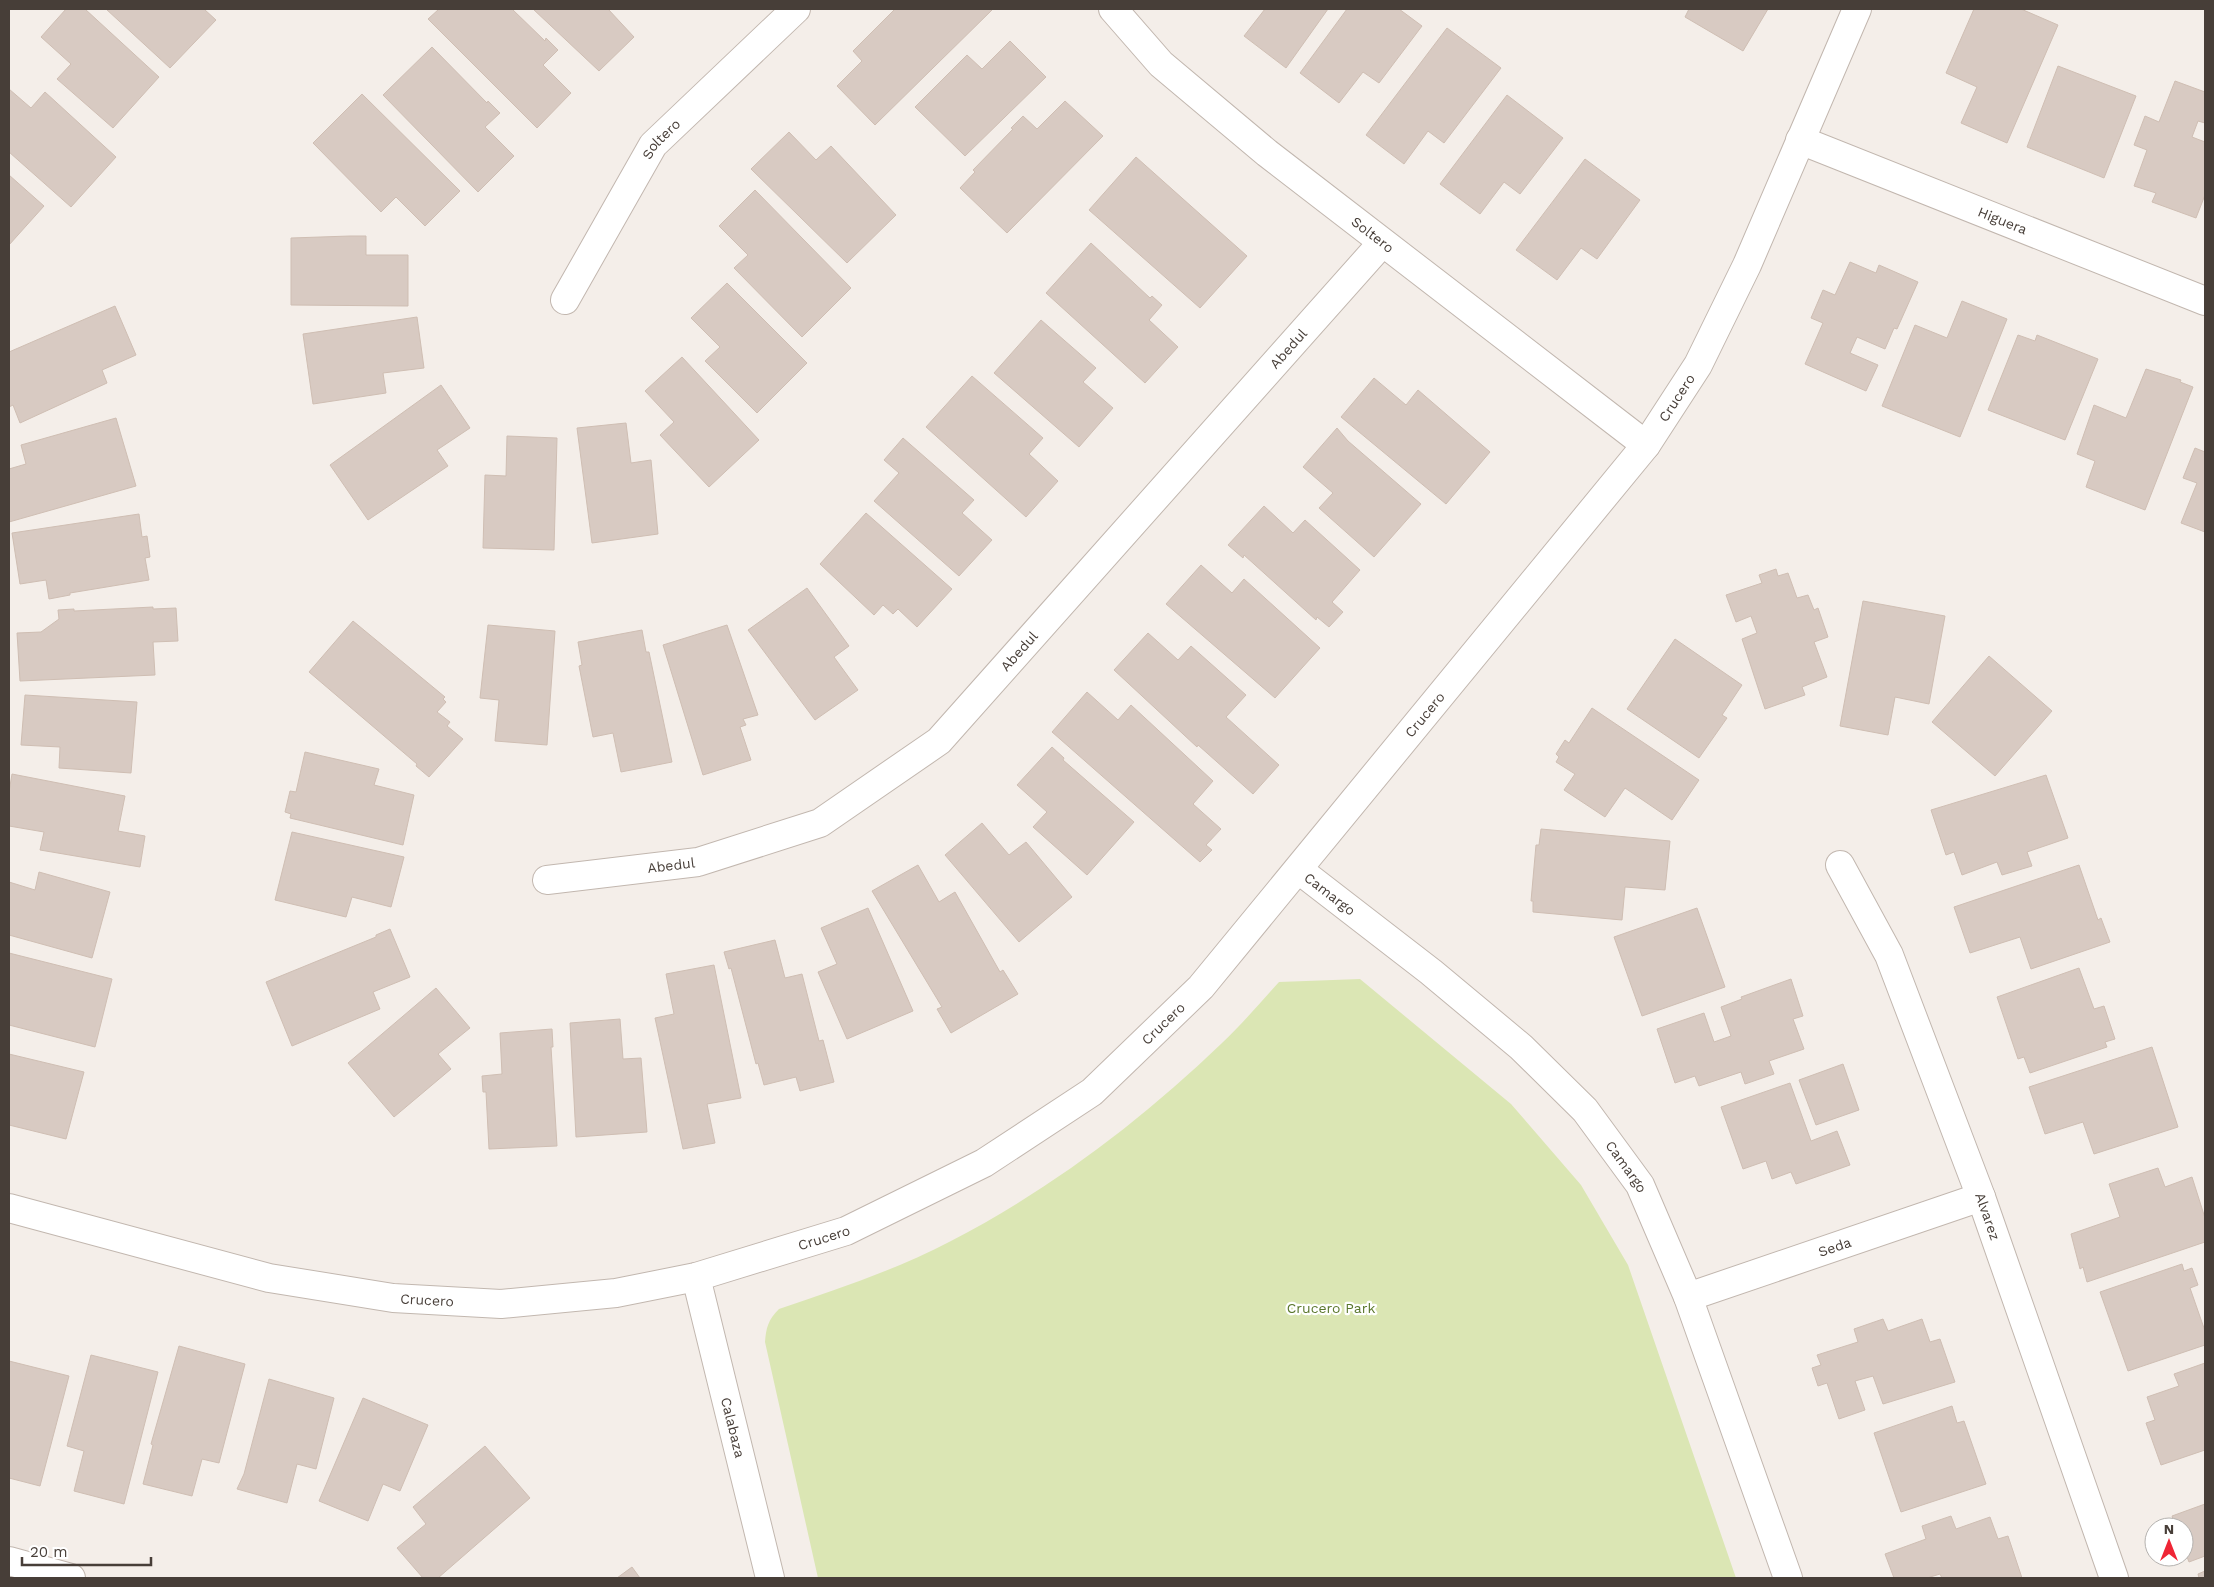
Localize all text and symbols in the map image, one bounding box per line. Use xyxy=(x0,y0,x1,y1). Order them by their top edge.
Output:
street label: Soltero xyxy=(639,116,683,162)
street label: Higuera xyxy=(1976,204,2030,238)
street label: Soltero xyxy=(1348,213,1397,256)
street label: Abedul xyxy=(1266,325,1310,372)
street label: Crucero xyxy=(1655,371,1698,425)
street label: Abedul xyxy=(997,627,1041,674)
street label: Crucero xyxy=(1401,689,1448,740)
street label: Abedul xyxy=(646,854,697,876)
street label: Camargo xyxy=(1301,869,1359,919)
street label: Crucero xyxy=(1138,999,1188,1048)
street label: Camargo xyxy=(1602,1138,1650,1195)
street label: Alvarez xyxy=(1972,1191,2003,1242)
street label: Crucero xyxy=(796,1222,852,1253)
street label: Seda xyxy=(1816,1234,1853,1260)
street label: Crucero xyxy=(400,1290,454,1309)
park label: Crucero Park xyxy=(1287,1300,1375,1316)
street label: Calabaza xyxy=(718,1396,748,1460)
north arrow xyxy=(2144,1517,2194,1567)
text: N xyxy=(2164,1521,2174,1537)
scale bar xyxy=(22,1534,151,1566)
text: 20 m xyxy=(30,1543,68,1561)

